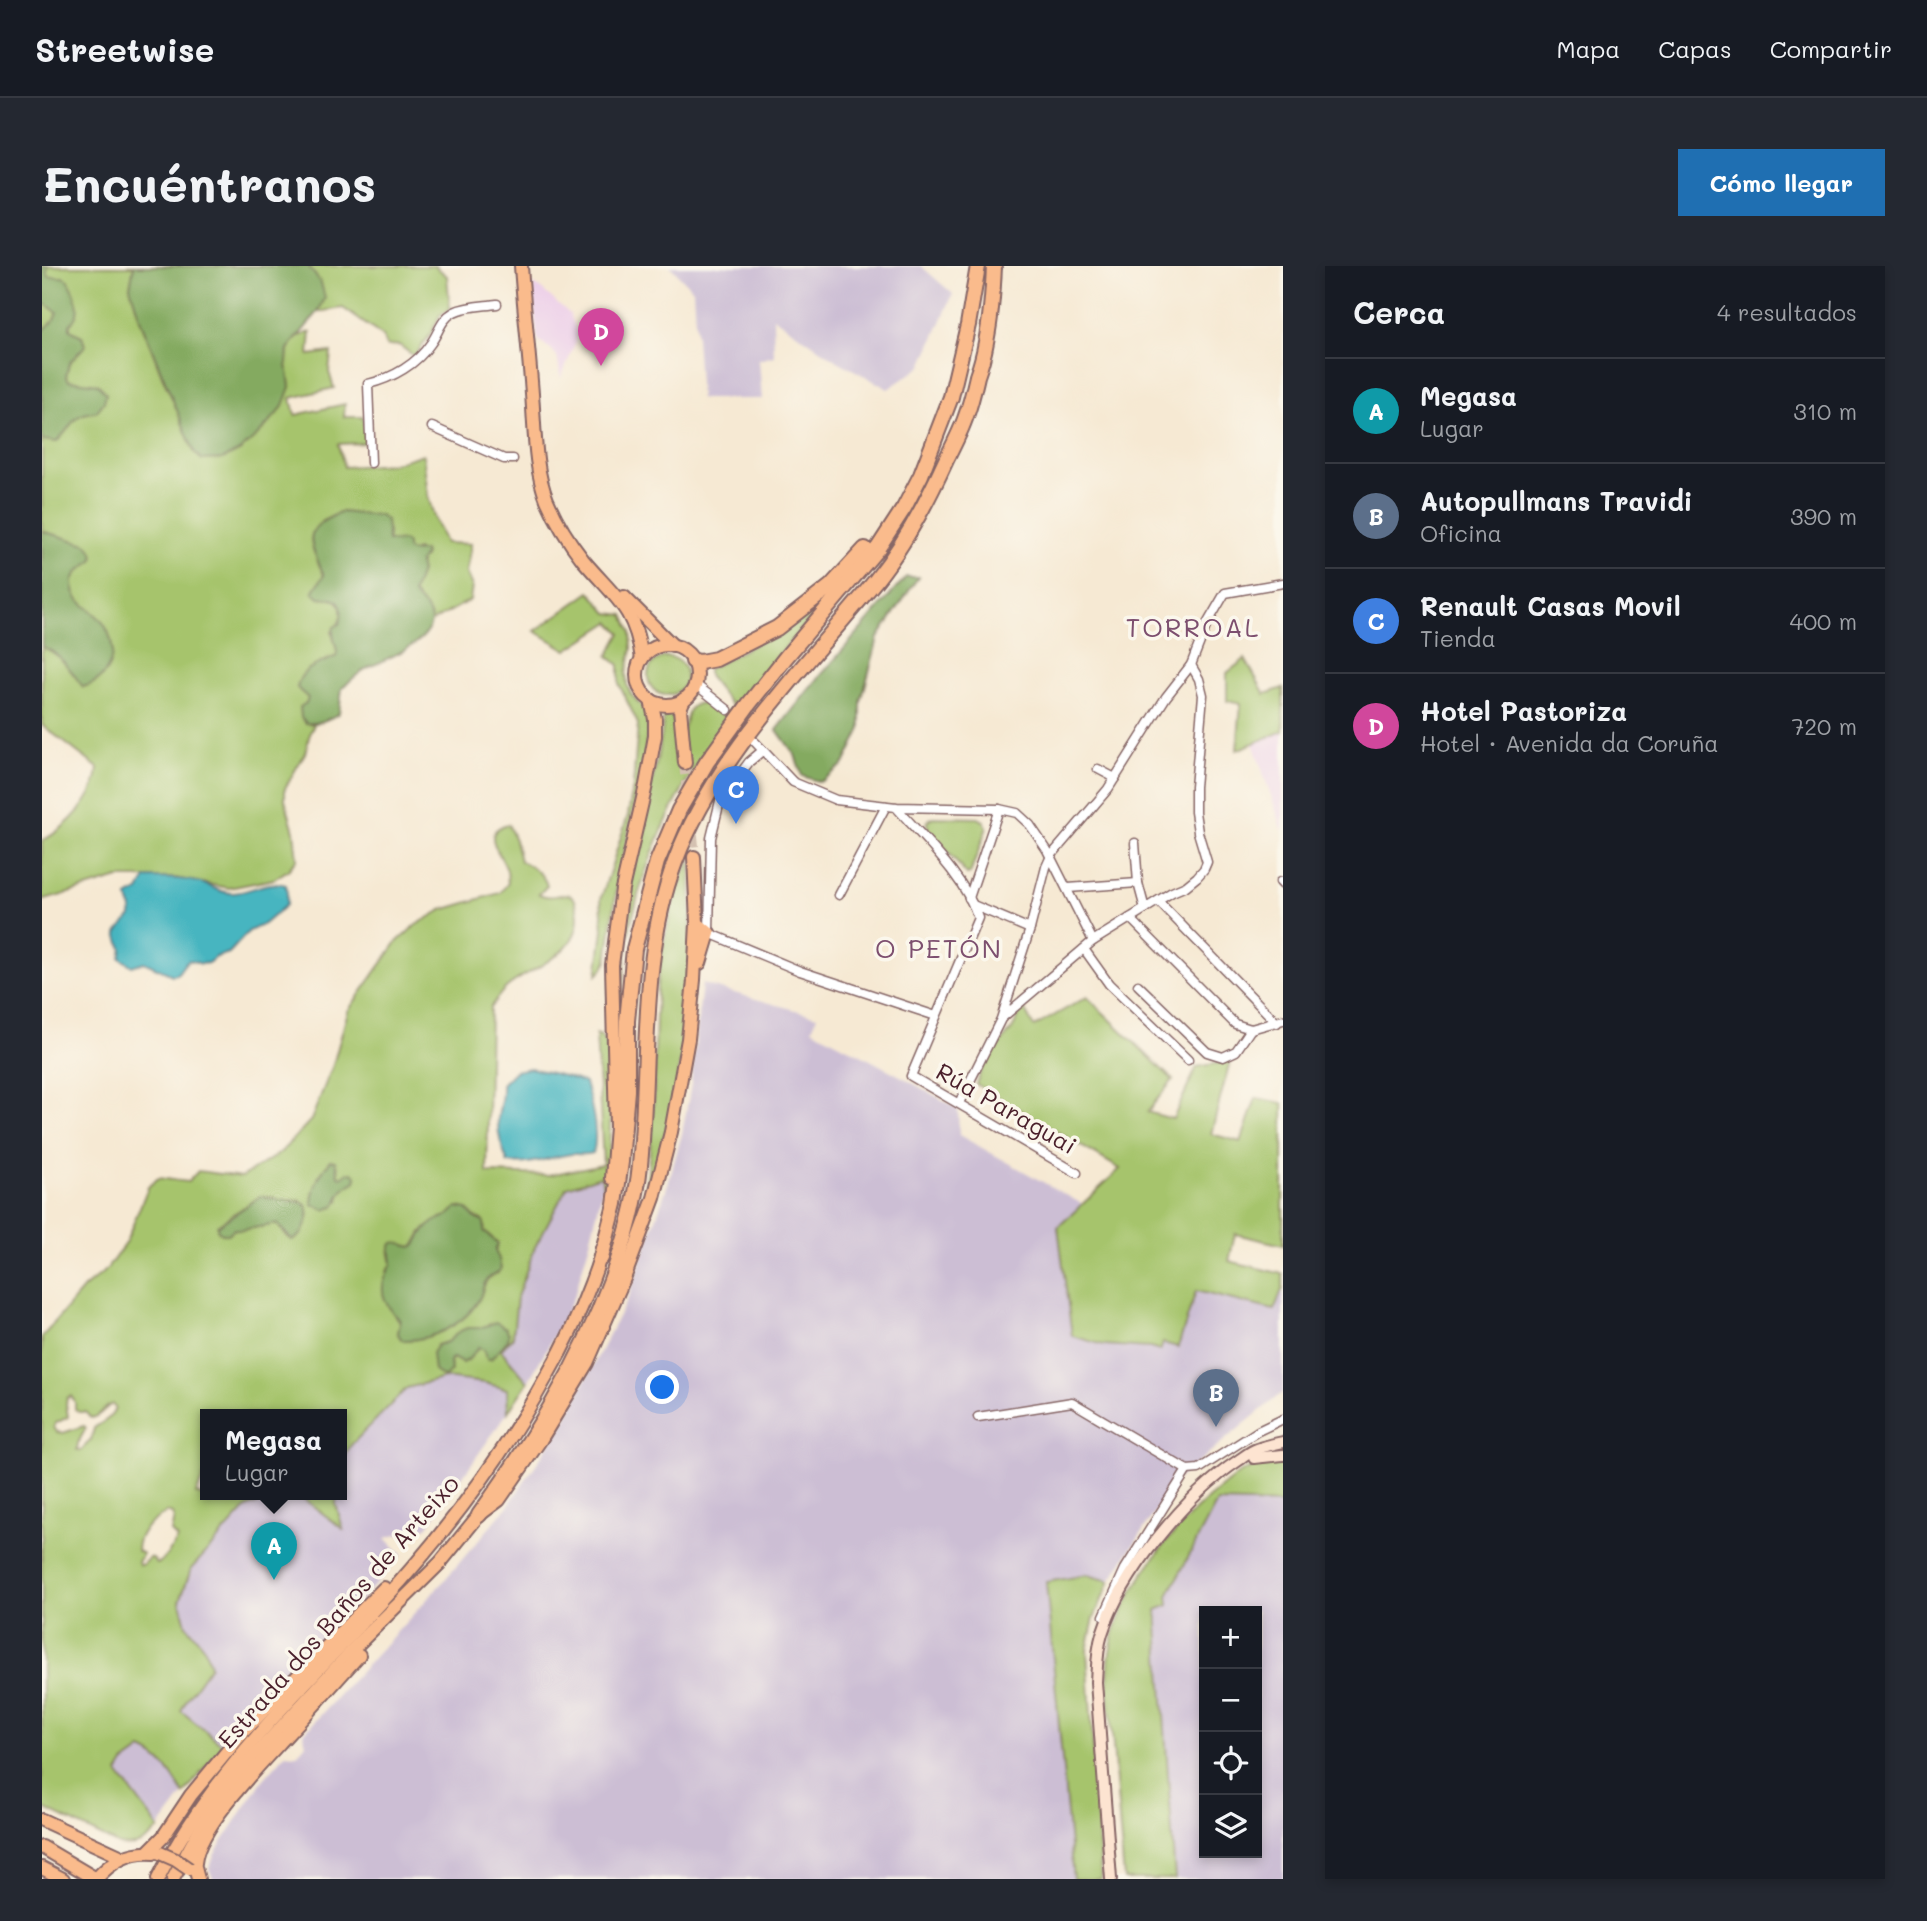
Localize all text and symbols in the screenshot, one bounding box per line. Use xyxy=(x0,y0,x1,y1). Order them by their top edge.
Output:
text: Streetwise xyxy=(35,27,214,70)
text: Mapa xyxy=(1556,33,1620,64)
text: Capas xyxy=(1658,33,1732,64)
text: Compartir xyxy=(1770,33,1892,64)
button: Cómo llegar xyxy=(1678,149,1885,216)
text: Encuéntranos xyxy=(42,151,376,214)
text: Cerca xyxy=(1353,292,1445,332)
text: 4 resultados xyxy=(1717,297,1857,327)
pin: D xyxy=(578,308,624,366)
text: Megasa xyxy=(1420,379,1517,413)
text: A xyxy=(1368,396,1384,426)
text: 310 m xyxy=(1793,396,1857,426)
text: Lugar xyxy=(1420,413,1484,443)
text: Autopullmans Travidi xyxy=(1420,484,1693,518)
text: B xyxy=(1368,501,1384,531)
text: 390 m xyxy=(1790,501,1857,531)
text: Oficina xyxy=(1420,518,1502,548)
text: Renault Casas Movil xyxy=(1420,589,1681,623)
text: C xyxy=(1367,606,1385,636)
text: 400 m xyxy=(1789,606,1857,636)
district label: TORROAL xyxy=(1126,610,1260,644)
text: Tienda xyxy=(1420,623,1496,653)
text: Hotel Pastoriza xyxy=(1420,694,1627,728)
text: D xyxy=(1368,711,1384,741)
text: 720 m xyxy=(1792,711,1857,741)
text: Hotel · Avenida da Coruña xyxy=(1420,728,1719,758)
pin: C xyxy=(713,766,759,824)
district label: O PETÓN xyxy=(875,931,1003,965)
street label: Rúa Paraguai xyxy=(931,1055,1083,1160)
pin: B xyxy=(1193,1369,1239,1427)
your location xyxy=(645,1370,679,1404)
popup xyxy=(200,1409,347,1500)
text: Megasa xyxy=(225,1423,322,1457)
text: Lugar xyxy=(225,1457,289,1487)
street label: Estrada dos Baños de Arteixo xyxy=(213,1470,465,1754)
pin: A xyxy=(251,1522,297,1580)
map controls xyxy=(1199,1606,1262,1858)
button: + xyxy=(1199,1606,1262,1669)
button: − xyxy=(1199,1669,1262,1732)
button: locate xyxy=(1199,1732,1262,1795)
button: layers xyxy=(1199,1795,1262,1858)

